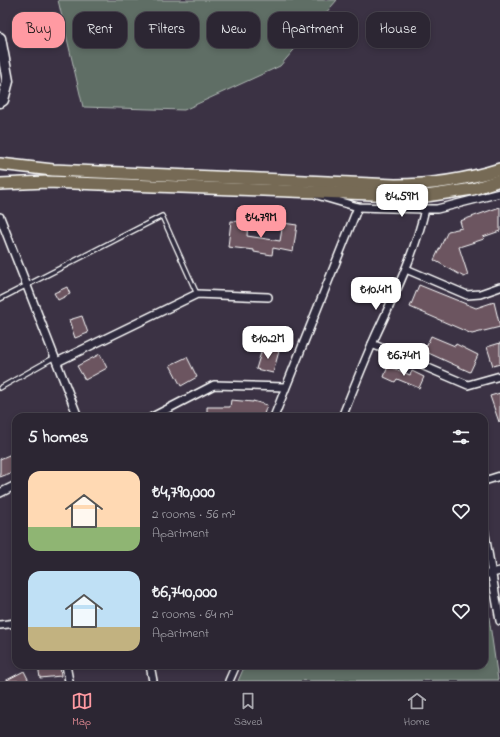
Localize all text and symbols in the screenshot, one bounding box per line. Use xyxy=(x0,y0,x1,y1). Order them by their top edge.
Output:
chip: Buy xyxy=(12,12,65,48)
chip: Rent xyxy=(73,12,127,48)
chip: Filters xyxy=(135,12,199,48)
chip: New xyxy=(207,12,260,48)
chip: Apartment xyxy=(268,12,358,48)
chip: House xyxy=(366,12,430,48)
pin: ₺4.59M xyxy=(369,184,435,218)
text: ₺4.59M xyxy=(385,187,419,206)
pin: ₺4.79M xyxy=(228,205,294,239)
text: ₺4.79M xyxy=(245,208,277,227)
pin: ₺10.4M xyxy=(343,277,409,311)
text: ₺10.4M xyxy=(360,280,392,299)
pin: ₺10.2M xyxy=(235,326,301,360)
text: ₺10.2M xyxy=(251,329,285,348)
pin: ₺6.74M xyxy=(371,343,437,377)
text: ₺6.74M xyxy=(387,346,421,365)
text: 5 homes xyxy=(28,425,88,450)
icon: filters xyxy=(450,426,472,448)
text: ₺4,790,000 xyxy=(152,480,215,505)
icon: home xyxy=(60,487,108,535)
icon: heart xyxy=(450,500,472,522)
text: 2 rooms · 56 m² xyxy=(152,505,236,524)
text: Apartment xyxy=(152,524,209,543)
text: ₺6,740,000 xyxy=(152,580,217,605)
icon: home xyxy=(60,587,108,635)
icon: heart xyxy=(450,600,472,622)
text: 2 rooms · 64 m² xyxy=(152,605,234,624)
text: Apartment xyxy=(152,624,209,643)
tab: Map xyxy=(71,690,93,730)
tab: Saved xyxy=(234,690,263,730)
tab: Home xyxy=(404,690,429,730)

